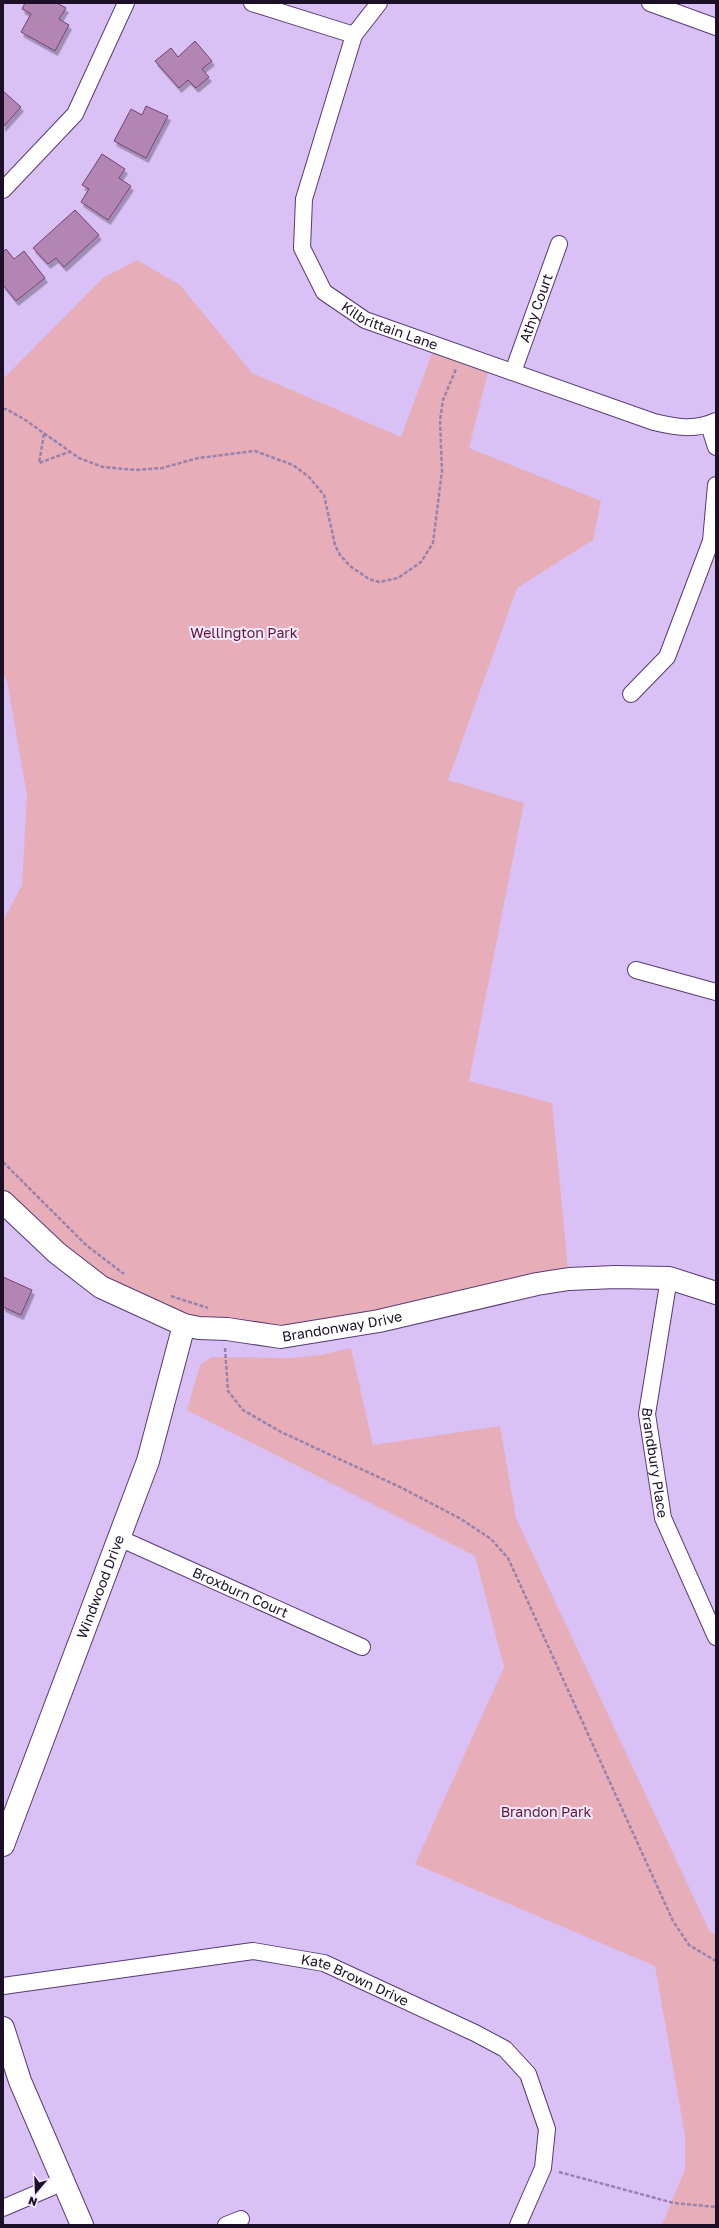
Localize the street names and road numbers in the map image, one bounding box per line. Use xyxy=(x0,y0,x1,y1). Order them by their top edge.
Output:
street label: Athy Court xyxy=(515,271,556,345)
street label: Kilbrittain Lane xyxy=(338,298,440,353)
street label: Brandonway Drive xyxy=(281,1307,404,1345)
street label: Brandbury Place xyxy=(639,1406,672,1519)
street label: Windwood Drive xyxy=(73,1532,127,1641)
street label: Broxburn Court xyxy=(190,1563,291,1621)
street label: Kate Brown Drive xyxy=(300,1950,412,2009)

